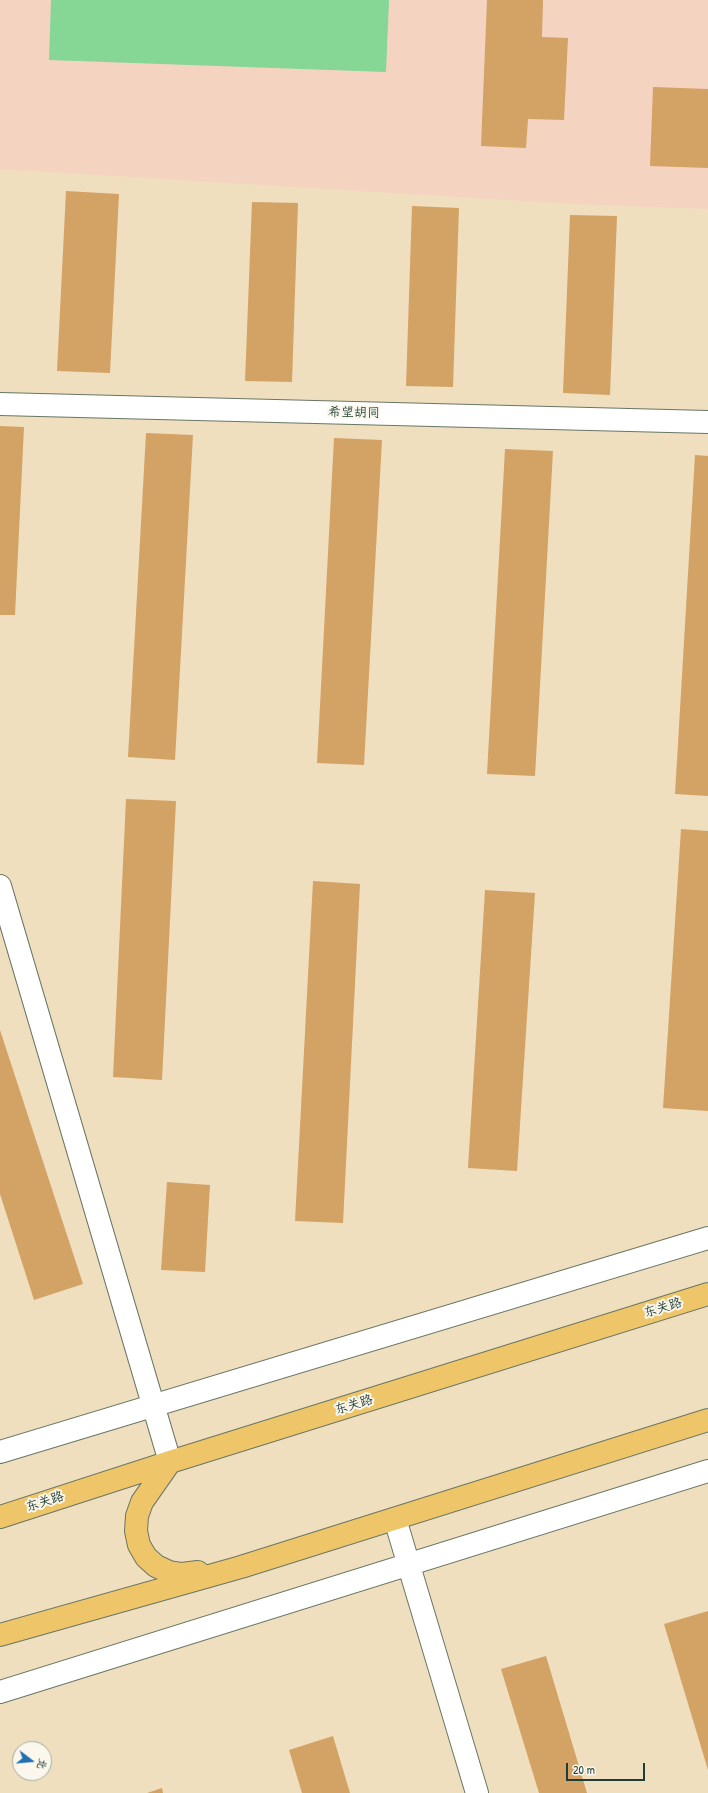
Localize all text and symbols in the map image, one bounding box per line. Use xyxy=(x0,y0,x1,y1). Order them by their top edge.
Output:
street label: 希望胡同 xyxy=(328,405,380,421)
street label: 东关路 xyxy=(642,1295,684,1321)
street label: 东关路 xyxy=(333,1392,375,1418)
street label: 东关路 xyxy=(24,1489,66,1515)
north arrow xyxy=(12,1741,52,1781)
scale bar xyxy=(568,1755,647,1781)
text: 北 xyxy=(34,1757,51,1771)
text: 20 m xyxy=(573,1761,595,1778)

